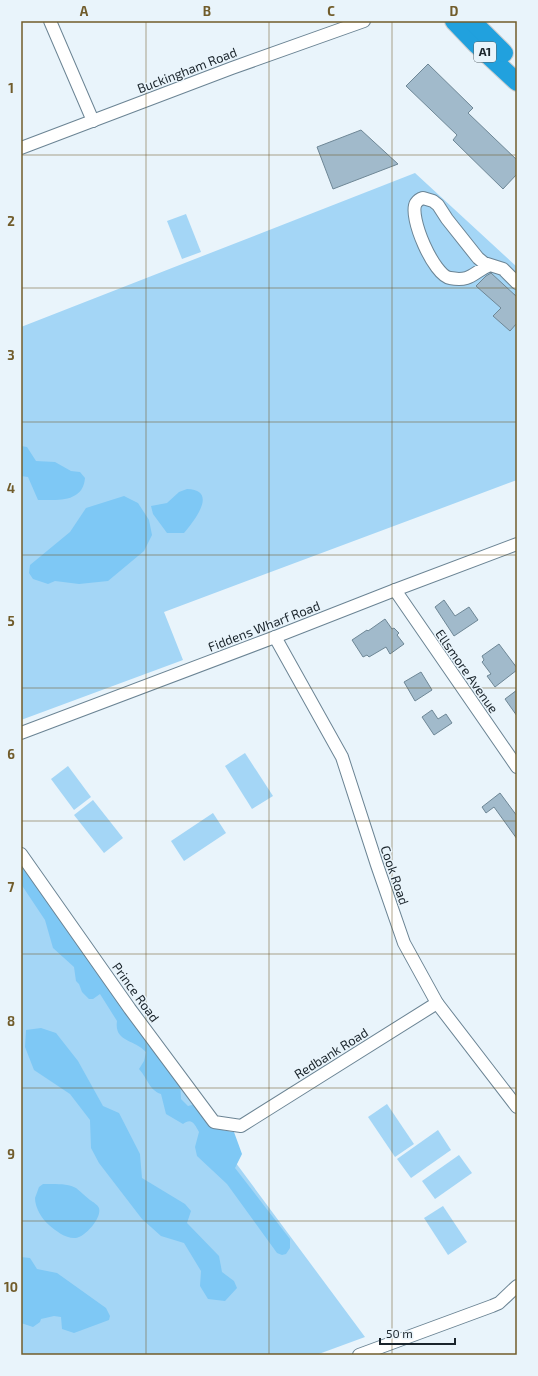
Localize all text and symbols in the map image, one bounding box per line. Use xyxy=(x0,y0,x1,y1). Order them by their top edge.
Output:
text: A xyxy=(80,3,89,19)
text: B xyxy=(203,3,211,19)
text: C xyxy=(327,3,335,19)
text: D xyxy=(450,3,459,19)
road number: A1 xyxy=(474,42,496,62)
street label: Buckingham Road xyxy=(135,44,239,96)
text: 1 xyxy=(8,80,14,96)
text: 2 xyxy=(7,213,15,229)
text: 3 xyxy=(7,347,15,363)
text: 4 xyxy=(7,480,15,496)
street label: Fiddens Wharf Road xyxy=(206,597,322,655)
text: 5 xyxy=(7,613,15,629)
street label: Ellsmore Avenue xyxy=(432,626,502,716)
text: 6 xyxy=(7,746,15,762)
street label: Cook Road xyxy=(377,843,413,907)
text: 7 xyxy=(8,879,15,895)
street label: Prince Road xyxy=(109,959,163,1025)
text: 8 xyxy=(7,1013,15,1029)
street label: Redbank Road xyxy=(291,1024,371,1082)
text: 9 xyxy=(7,1146,15,1162)
text: 10 xyxy=(4,1279,18,1295)
scale bar xyxy=(380,1320,455,1346)
text: 50 m xyxy=(386,1326,413,1340)

